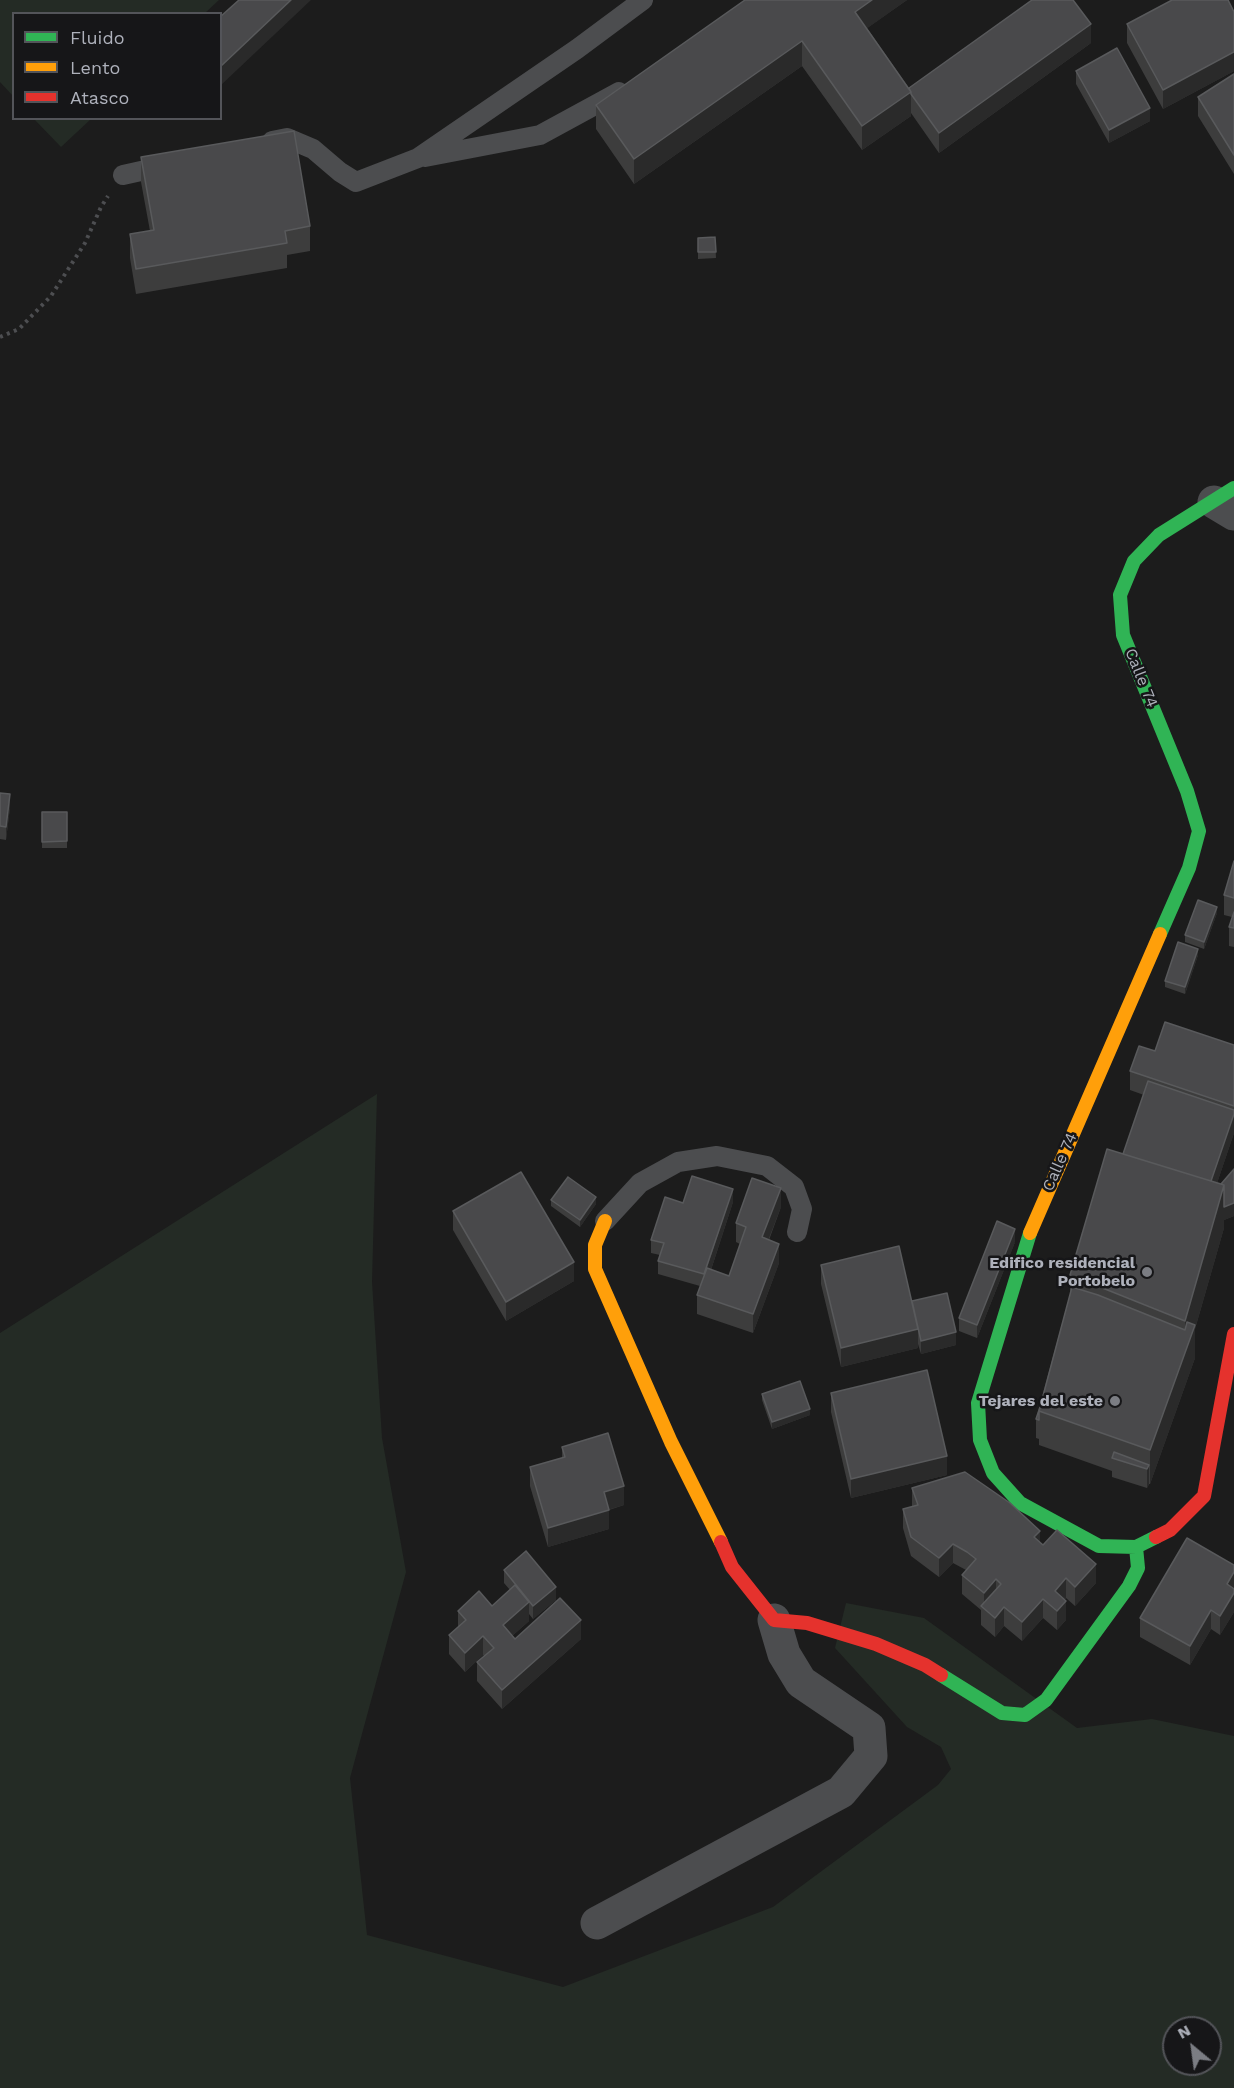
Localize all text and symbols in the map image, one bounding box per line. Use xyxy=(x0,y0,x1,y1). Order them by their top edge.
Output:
legend xyxy=(12,12,222,120)
text: Fluido xyxy=(70,27,124,48)
text: Lento xyxy=(70,57,120,78)
text: Atasco xyxy=(70,87,129,108)
street label: Calle 74 xyxy=(1120,646,1162,710)
street label: Calle 74 xyxy=(1039,1130,1081,1194)
place label: Edifico residencial Portobelo xyxy=(989,1253,1135,1291)
marker: Edifico residencial Portobelo xyxy=(1140,1265,1154,1279)
place label: Tejares del este xyxy=(979,1391,1103,1411)
marker: Tejares del este xyxy=(1108,1394,1122,1408)
north arrow xyxy=(1162,2016,1222,2076)
text: N xyxy=(1174,2020,1194,2043)

